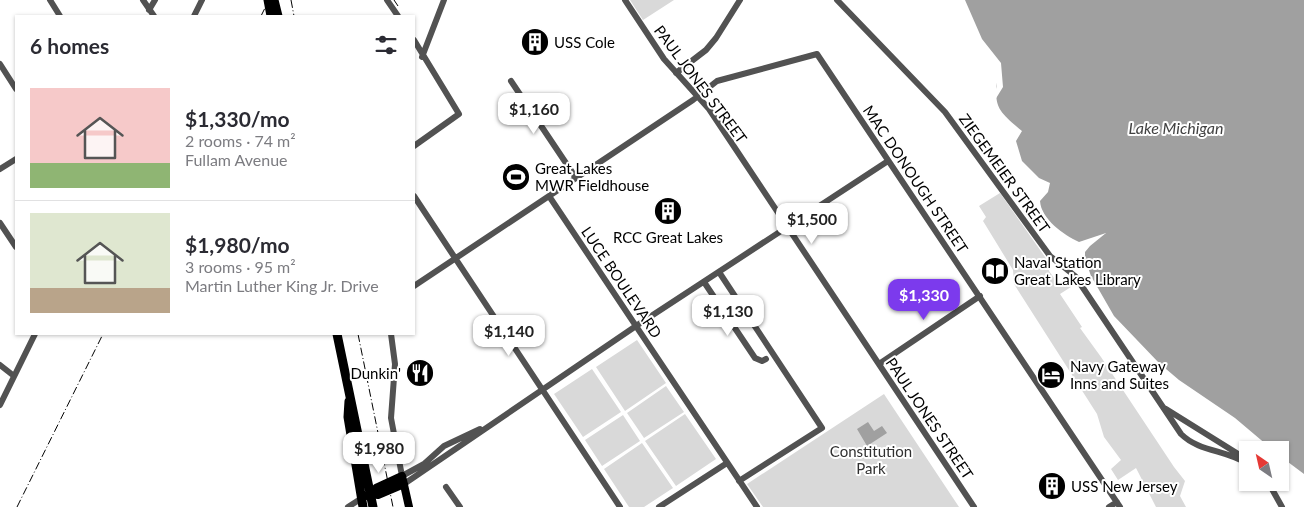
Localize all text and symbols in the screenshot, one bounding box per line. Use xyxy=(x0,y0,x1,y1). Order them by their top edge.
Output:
street label: PAUL JONES STREET xyxy=(651,22,751,147)
building icon: USS Cole xyxy=(520,27,550,57)
icon: filters xyxy=(372,31,400,59)
text: 6 homes xyxy=(30,33,109,58)
place label: USS Cole xyxy=(554,33,615,51)
pin: $1,160 xyxy=(493,92,575,135)
text: $1,160 xyxy=(509,99,559,118)
street label: MAC DONOUGH STREET xyxy=(860,102,972,256)
text: $1,330/mo xyxy=(185,106,290,131)
icon: home xyxy=(70,108,130,168)
street label: ZIEGEMEIER STREET xyxy=(956,110,1054,236)
water label: Lake Michigan xyxy=(1129,118,1224,137)
text: 2 rooms · 74 m² xyxy=(185,131,296,150)
text: Fullam Avenue xyxy=(185,150,288,169)
place label: Great Lakes MWR Fieldhouse xyxy=(535,159,649,194)
sports icon: Great Lakes MWR Fieldhouse xyxy=(501,162,531,192)
building icon: RCC Great Lakes xyxy=(653,196,683,226)
pin: $1,500 xyxy=(771,202,853,245)
text: $1,500 xyxy=(787,209,837,228)
street label: LUCE BOULEVARD xyxy=(578,223,666,341)
place label: RCC Great Lakes xyxy=(613,228,723,246)
text: $1,980/mo xyxy=(185,232,290,257)
icon: home xyxy=(70,233,130,293)
place label: Naval Station Great Lakes Library xyxy=(1014,253,1141,288)
library icon: Naval Station Great Lakes Library xyxy=(980,256,1010,286)
text: 3 rooms · 95 m² xyxy=(185,257,296,276)
text: Martin Luther King Jr. Drive xyxy=(185,276,379,295)
pin: $1,330 xyxy=(883,278,965,321)
text: $1,330 xyxy=(899,285,949,304)
pin: $1,130 xyxy=(687,294,769,337)
text: $1,130 xyxy=(703,301,753,320)
pin: $1,140 xyxy=(468,314,550,357)
text: $1,140 xyxy=(484,321,534,340)
street label: PAUL JONES STREET xyxy=(883,354,977,482)
place label: Navy Gateway Inns and Suites xyxy=(1070,357,1169,392)
restaurant icon: Dunkin' xyxy=(405,358,435,388)
hotel icon: Navy Gateway Inns and Suites xyxy=(1036,360,1066,390)
place label: Dunkin' xyxy=(350,364,401,382)
pin: $1,980 xyxy=(338,432,420,474)
text: $1,980 xyxy=(354,438,404,457)
north arrow xyxy=(1239,441,1289,491)
map controls xyxy=(1239,441,1289,491)
park label: Constitution Park xyxy=(830,442,912,477)
building icon: USS New Jersey xyxy=(1037,471,1067,501)
place label: USS New Jersey xyxy=(1071,477,1178,495)

